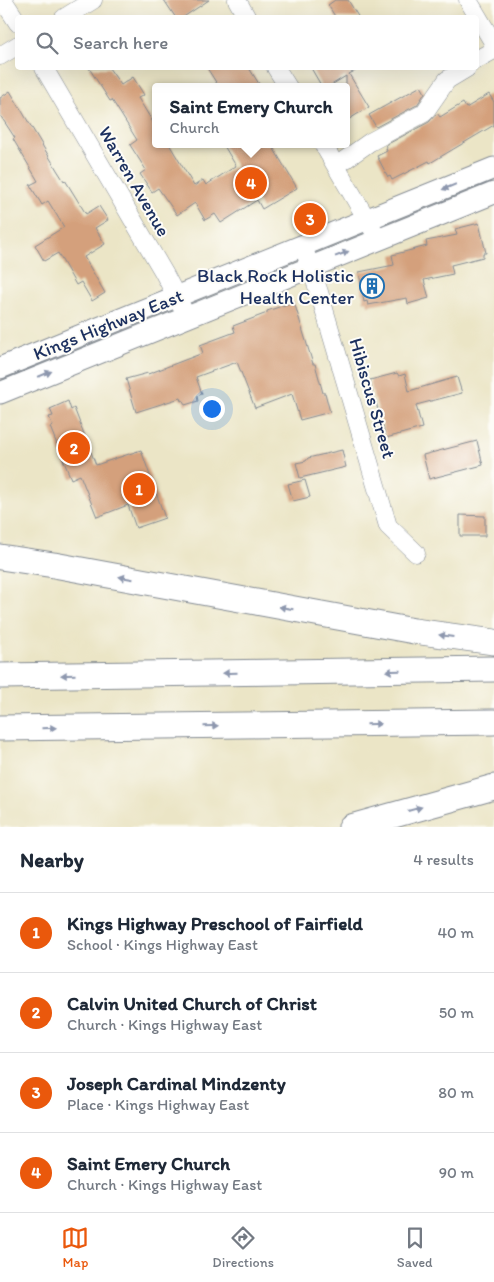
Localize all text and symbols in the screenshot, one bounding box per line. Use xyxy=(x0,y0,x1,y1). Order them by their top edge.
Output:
search box xyxy=(15,15,479,70)
icon: search xyxy=(33,29,61,57)
text: Search here xyxy=(73,31,168,54)
popup xyxy=(152,83,350,148)
text: Saint Emery Church xyxy=(169,95,333,118)
text: Church xyxy=(169,118,219,137)
street label: Warren Avenue xyxy=(94,122,175,241)
pin: 4 xyxy=(235,164,267,202)
one-way arrow xyxy=(442,183,456,191)
pin: 3 xyxy=(294,200,326,238)
one-way arrow xyxy=(335,250,349,258)
place label: Black Rock Holistic Health Center xyxy=(197,264,354,309)
building icon: Black Rock Holistic Health Center xyxy=(359,273,385,299)
street label: Kings Highway East xyxy=(30,284,187,365)
street label: Hibiscus Street xyxy=(344,335,401,461)
one-way arrow xyxy=(38,370,52,378)
your location xyxy=(199,396,225,422)
pin: 2 xyxy=(58,429,90,467)
pin: 1 xyxy=(123,470,155,508)
one-way arrow xyxy=(117,574,133,582)
one-way arrow xyxy=(277,603,293,611)
one-way arrow xyxy=(437,632,453,640)
one-way arrow xyxy=(385,667,401,675)
one-way arrow xyxy=(222,669,238,677)
one-way arrow xyxy=(60,671,76,679)
one-way arrow xyxy=(366,719,382,727)
one-way arrow xyxy=(203,722,219,730)
one-way arrow xyxy=(41,724,57,732)
one-way arrow xyxy=(407,805,422,813)
text: Nearby xyxy=(20,847,84,872)
text: 4 results xyxy=(413,850,474,869)
text: Kings Highway Preschool of Fairfield xyxy=(67,912,363,935)
text: 1 xyxy=(32,923,40,942)
text: 40 m xyxy=(437,923,474,942)
text: School · Kings Highway East xyxy=(67,935,258,954)
text: Calvin United Church of Christ xyxy=(67,992,317,1015)
text: 2 xyxy=(32,1003,40,1022)
text: 50 m xyxy=(439,1003,474,1022)
text: Church · Kings Highway East xyxy=(67,1015,262,1034)
text: Joseph Cardinal Mindzenty xyxy=(67,1072,286,1095)
text: 3 xyxy=(32,1083,40,1102)
text: 80 m xyxy=(438,1083,474,1102)
text: Place · Kings Highway East xyxy=(67,1095,249,1114)
text: Saint Emery Church xyxy=(67,1152,230,1175)
text: 4 xyxy=(31,1163,41,1182)
text: 90 m xyxy=(439,1163,474,1182)
text: Church · Kings Highway East xyxy=(67,1175,262,1194)
tab: Map xyxy=(61,1224,89,1271)
tab: Directions xyxy=(212,1224,274,1271)
tab: Saved xyxy=(397,1224,433,1271)

